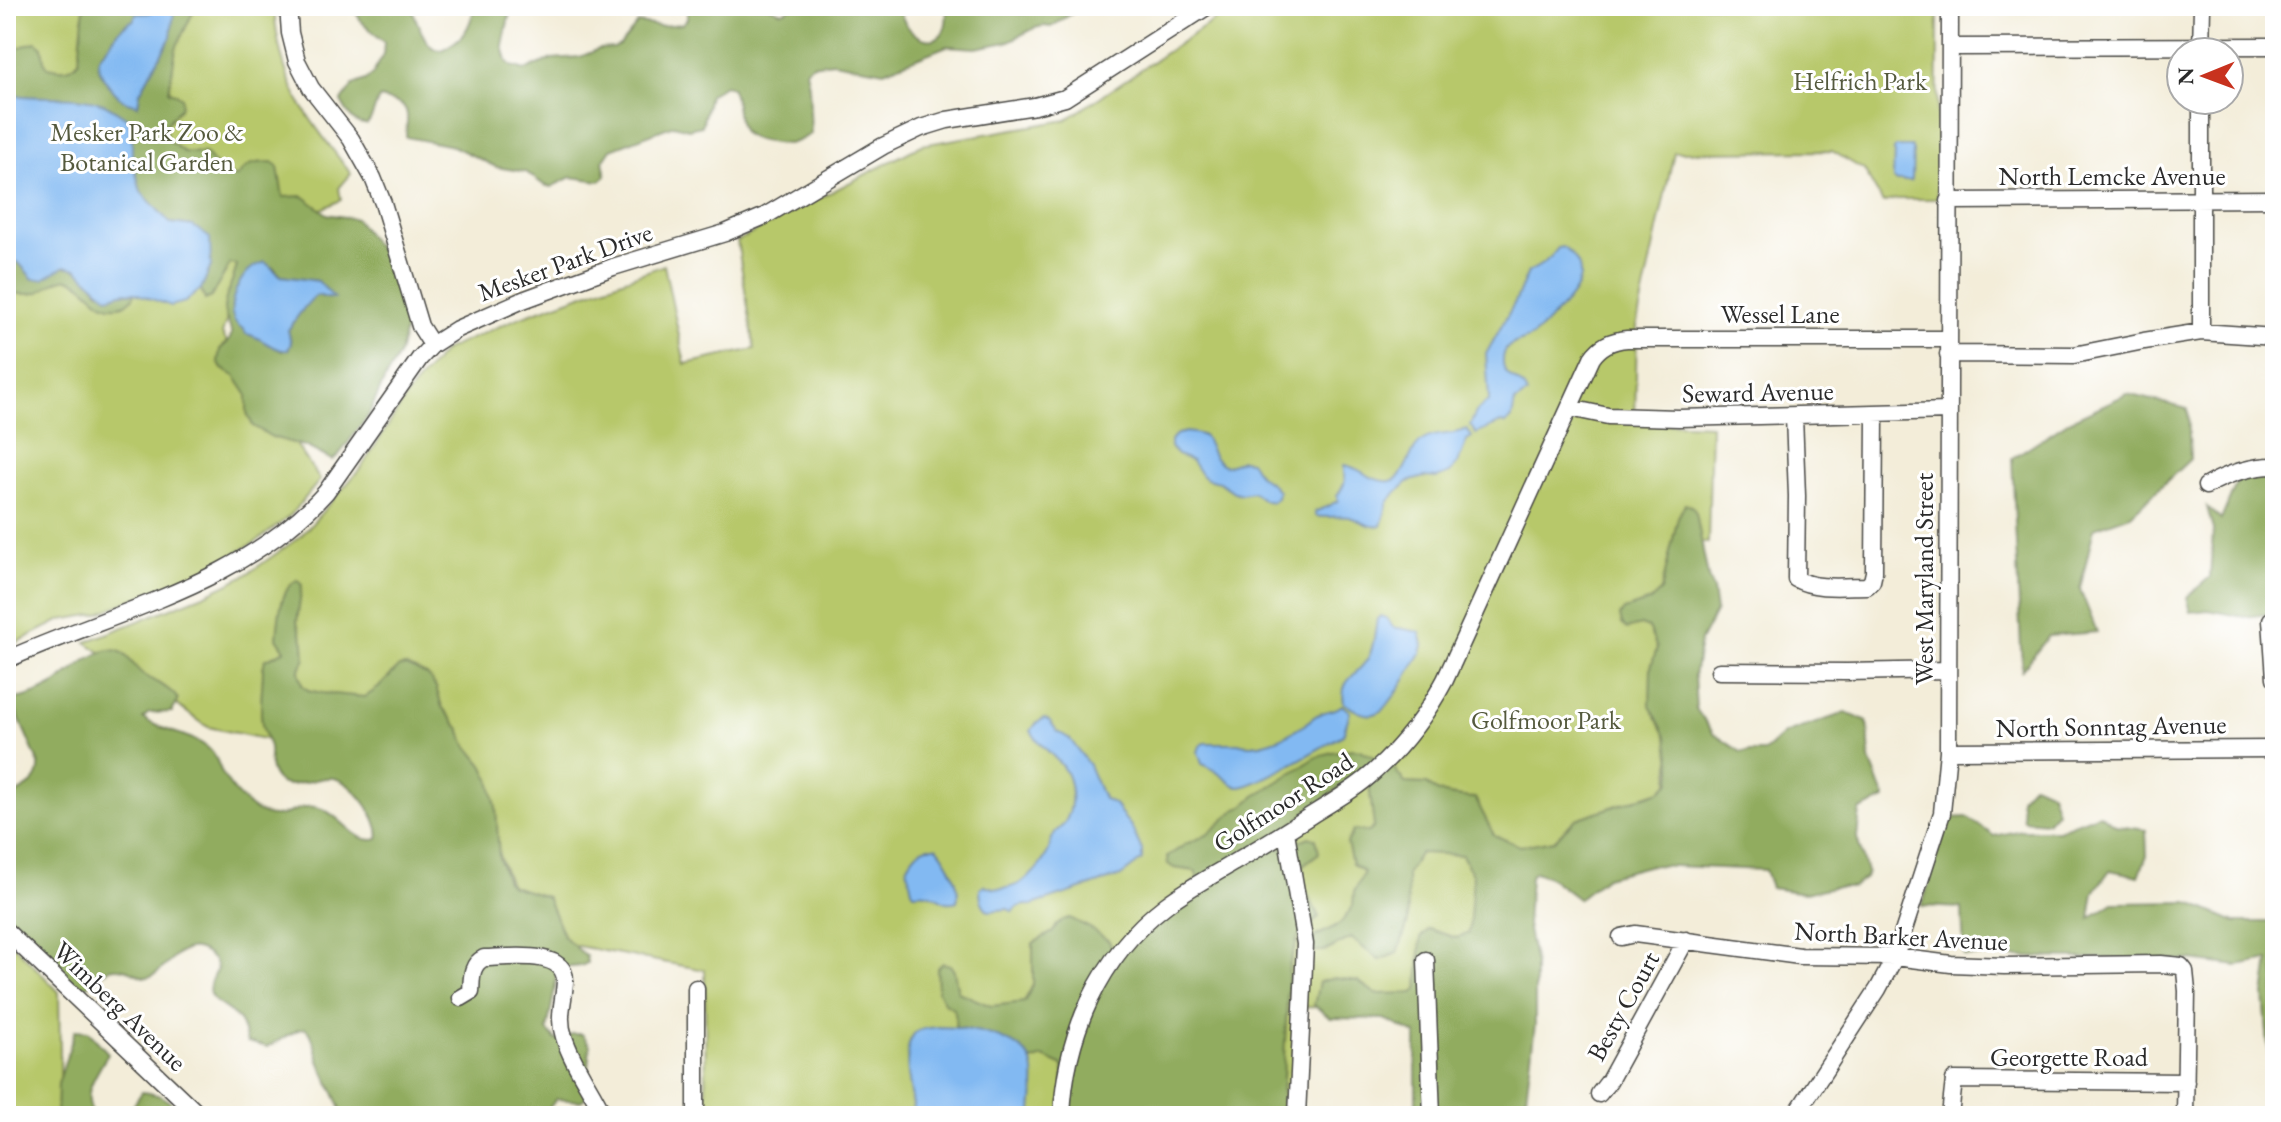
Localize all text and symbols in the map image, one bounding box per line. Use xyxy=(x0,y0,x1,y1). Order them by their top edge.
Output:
north arrow xyxy=(2165,36,2245,116)
park label: Helfrich Park xyxy=(1793,64,1928,98)
text: N xyxy=(2171,67,2200,85)
park label: Mesker Park Zoo & Botanical Garden xyxy=(50,115,244,179)
street label: North Lemcke Avenue xyxy=(1998,159,2226,193)
street label: Mesker Park Drive xyxy=(473,215,657,309)
street label: Wessel Lane xyxy=(1720,297,1840,331)
street label: Seward Avenue xyxy=(1682,374,1834,410)
street label: West Maryland Street xyxy=(1907,473,1941,685)
park label: Golfmoor Park xyxy=(1471,703,1622,737)
street label: North Sonntag Avenue xyxy=(1995,707,2227,745)
street label: Golfmoor Road xyxy=(1207,744,1360,860)
street label: North Barker Avenue xyxy=(1793,913,2009,959)
street label: Wimberg Avenue xyxy=(46,934,194,1078)
street label: Besty Court xyxy=(1579,945,1667,1067)
street label: Georgette Road xyxy=(1990,1040,2149,1074)

